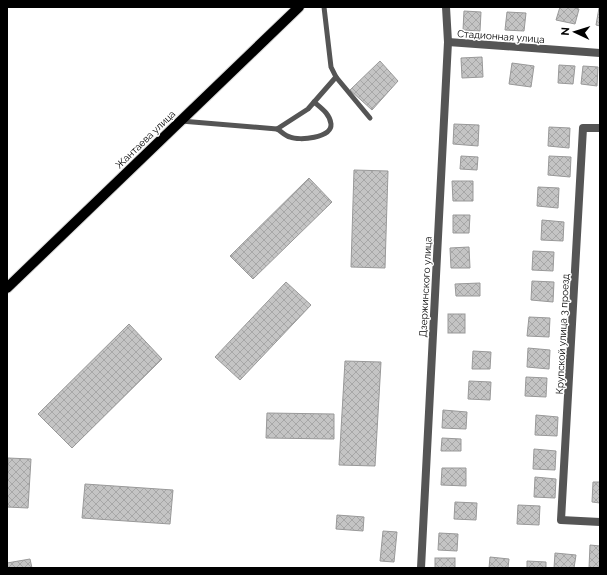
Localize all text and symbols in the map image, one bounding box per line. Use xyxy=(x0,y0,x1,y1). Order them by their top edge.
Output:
north arrow xyxy=(555,12,595,52)
text: N xyxy=(559,27,572,36)
street label: Стадионная улица xyxy=(457,28,545,45)
street label: Жантаева улица xyxy=(113,108,177,171)
street label: Дзержинского улица xyxy=(417,236,434,338)
street label: Крупской улица 3 проезд xyxy=(554,273,571,395)

